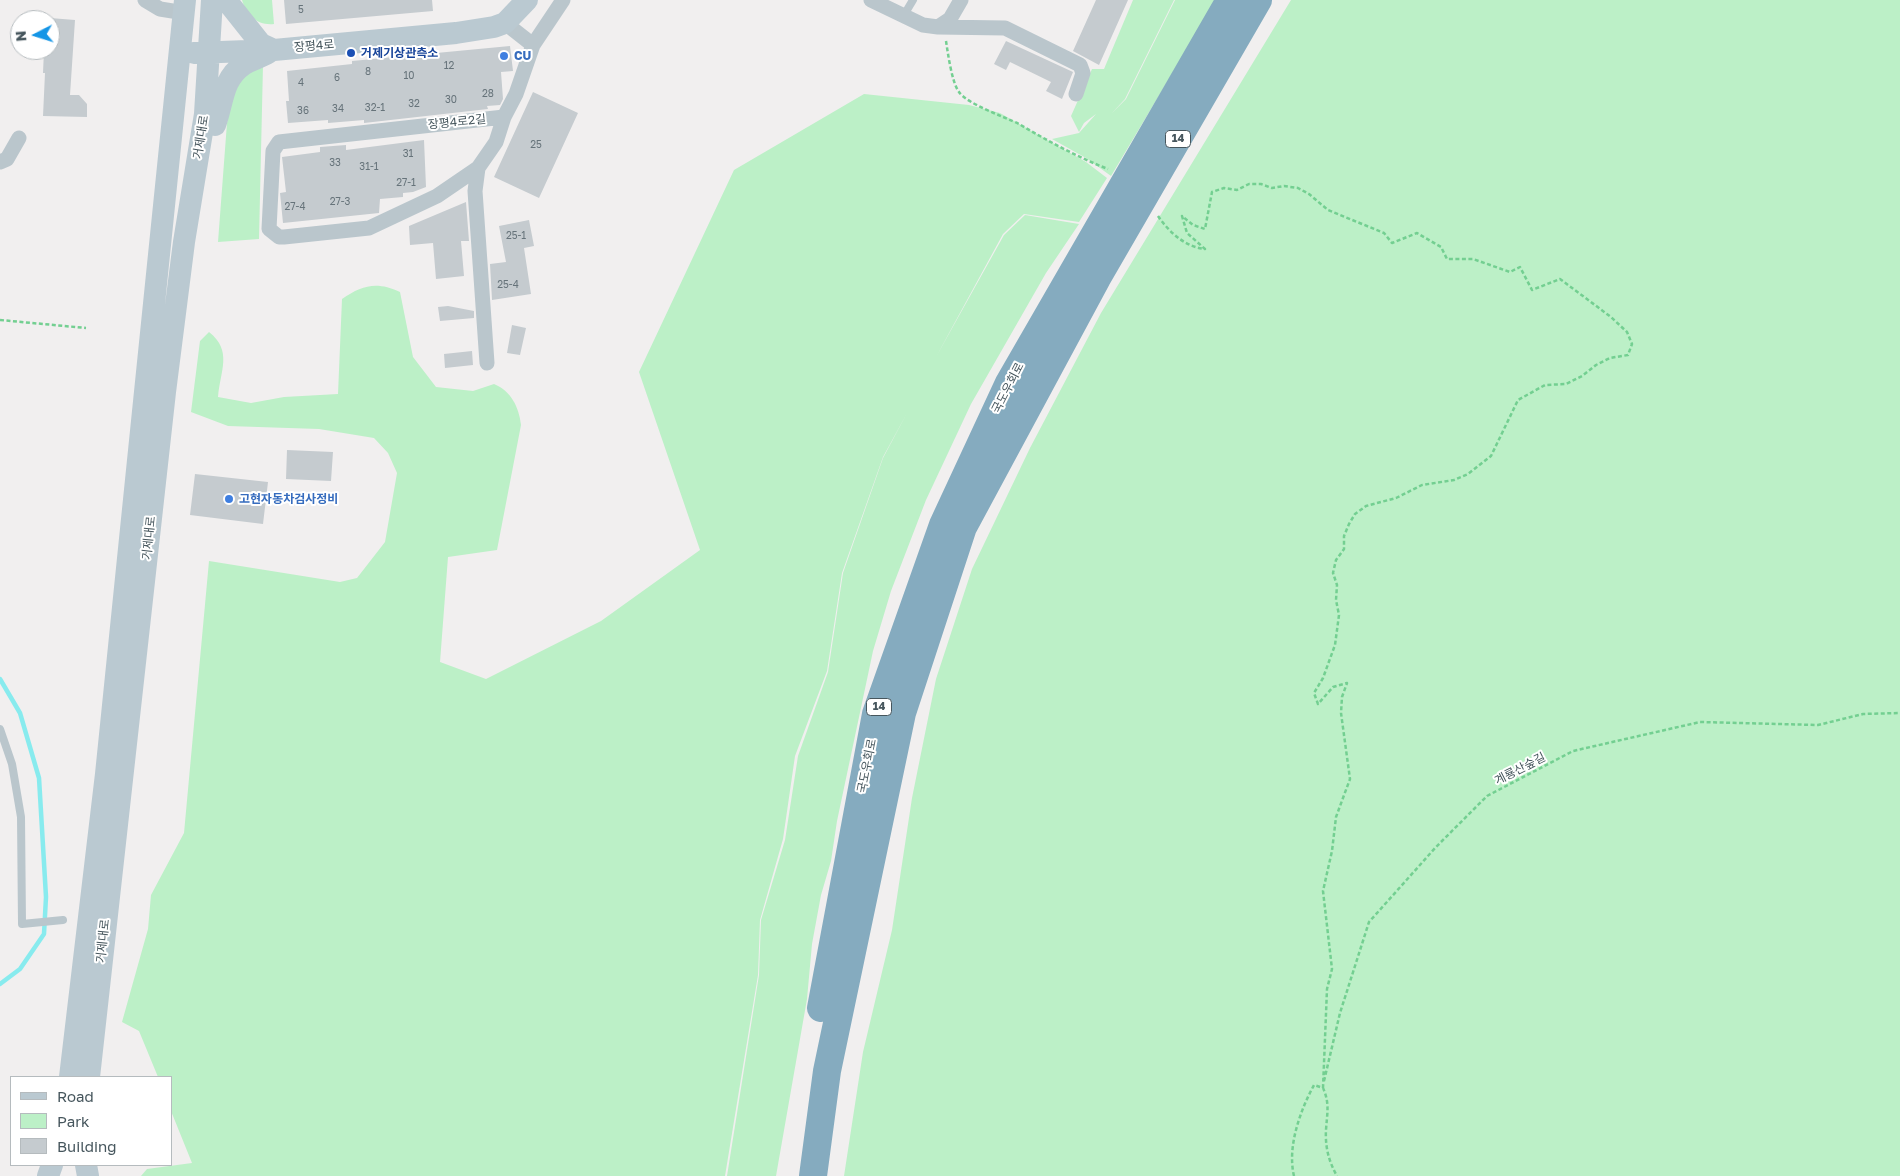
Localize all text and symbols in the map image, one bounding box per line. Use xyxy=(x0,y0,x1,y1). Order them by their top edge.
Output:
house number: 5 xyxy=(298,4,304,16)
north arrow xyxy=(10,10,60,60)
text: N xyxy=(12,30,29,42)
street label: 장평4로 xyxy=(293,37,335,55)
place label: 거제기상관측소 xyxy=(361,46,438,60)
marker: 거제기상관측소 xyxy=(345,47,357,59)
place label: CU xyxy=(514,49,531,63)
marker: CU xyxy=(498,50,510,62)
house number: 12 xyxy=(444,60,454,72)
house number: 8 xyxy=(365,66,371,78)
house number: 10 xyxy=(403,70,415,82)
house number: 6 xyxy=(334,72,340,84)
house number: 4 xyxy=(298,77,304,89)
house number: 28 xyxy=(482,88,494,100)
house number: 30 xyxy=(445,94,457,106)
house number: 32 xyxy=(408,98,420,110)
house number: 32-1 xyxy=(365,102,385,114)
house number: 34 xyxy=(332,103,344,115)
house number: 36 xyxy=(297,105,309,117)
street label: 장평4로2길 xyxy=(427,112,487,132)
street label: 거제대로 xyxy=(190,114,212,160)
road number: 14 xyxy=(1166,130,1190,148)
house number: 25 xyxy=(530,139,542,151)
house number: 31 xyxy=(403,148,413,160)
house number: 33 xyxy=(329,157,341,169)
house number: 31-1 xyxy=(359,161,379,173)
house number: 27-1 xyxy=(396,177,416,189)
house number: 27-3 xyxy=(330,196,350,208)
house number: 27-4 xyxy=(285,201,305,213)
house number: 25-1 xyxy=(506,230,526,242)
house number: 25-4 xyxy=(497,279,519,291)
street label: 국도우회로 xyxy=(989,360,1027,416)
place label: 고현자동차검사정비 xyxy=(239,492,338,506)
marker: 고현자동차검사정비 xyxy=(223,493,235,505)
street label: 거제대로 xyxy=(140,515,158,561)
road number: 14 xyxy=(866,699,892,716)
street label: 국도우회로 xyxy=(855,738,879,794)
street label: 계룡산숲길 xyxy=(1492,750,1548,788)
street label: 거제대로 xyxy=(94,918,112,964)
legend xyxy=(10,1076,172,1166)
text: Road xyxy=(57,1087,94,1105)
text: Park xyxy=(57,1112,89,1130)
text: Building xyxy=(57,1137,117,1155)

